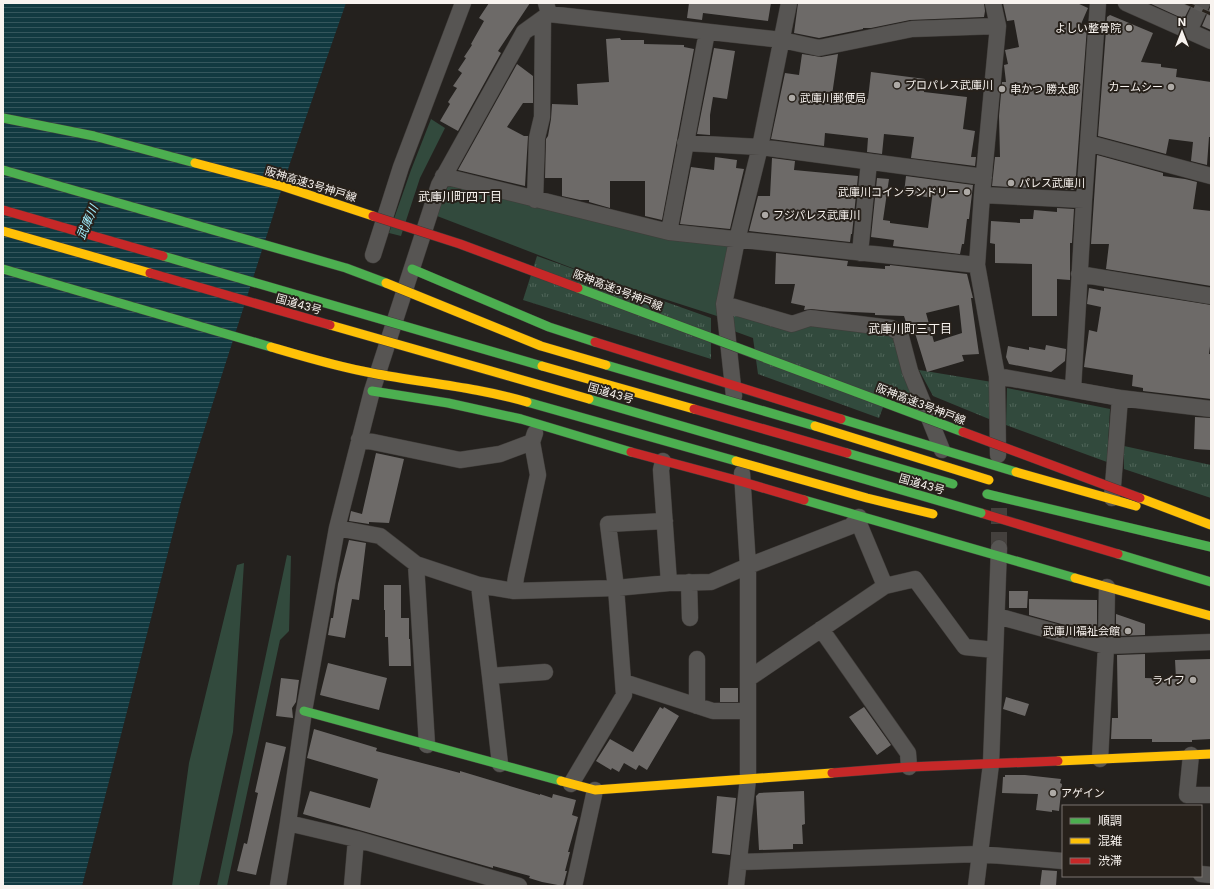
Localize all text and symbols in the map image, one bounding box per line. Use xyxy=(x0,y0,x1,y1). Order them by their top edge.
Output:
north arrow xyxy=(1162,12,1202,52)
text: N xyxy=(1178,15,1186,29)
place label: よしい整骨院 xyxy=(1055,21,1121,35)
marker: よしい整骨院 xyxy=(1124,23,1134,33)
place label: プロパレス武庫川 xyxy=(905,78,993,92)
marker: プロパレス武庫川 xyxy=(892,80,902,90)
place label: カームシー xyxy=(1108,80,1163,94)
place label: 串かつ 勝太郎 xyxy=(1010,82,1079,96)
marker: カームシー xyxy=(1166,82,1176,92)
marker: 串かつ 勝太郎 xyxy=(997,84,1007,94)
place label: 武庫川郵便局 xyxy=(800,91,866,105)
marker: 武庫川郵便局 xyxy=(787,93,797,103)
street label: 阪神高速3号神戸線 xyxy=(264,163,358,205)
place label: パレス武庫川 xyxy=(1019,176,1085,190)
marker: パレス武庫川 xyxy=(1006,178,1016,188)
place label: 武庫川コインランドリー xyxy=(838,185,959,199)
marker: 武庫川コインランドリー xyxy=(962,187,972,197)
district label: 武庫川町四丁目 xyxy=(418,189,502,204)
water label: 武庫川 xyxy=(73,201,102,242)
place label: フジパレス武庫川 xyxy=(773,208,860,222)
marker: フジパレス武庫川 xyxy=(760,210,770,220)
street label: 阪神高速3号神戸線 xyxy=(571,266,665,314)
street label: 国道43号 xyxy=(275,291,323,317)
district label: 武庫川町三丁目 xyxy=(868,321,952,336)
street label: 国道43号 xyxy=(587,380,635,406)
street label: 阪神高速3号神戸線 xyxy=(874,380,968,428)
street label: 国道43号 xyxy=(898,471,946,497)
place label: 武庫川福祉会館 xyxy=(1043,624,1120,638)
marker: 武庫川福祉会館 xyxy=(1123,626,1133,636)
place label: ライフ xyxy=(1152,673,1185,687)
marker: ライフ xyxy=(1188,675,1198,685)
place label: アゲイン xyxy=(1061,786,1105,800)
marker: アゲイン xyxy=(1048,788,1058,798)
legend xyxy=(1062,805,1202,877)
text: 順調 xyxy=(1098,813,1122,828)
text: 混雑 xyxy=(1098,833,1122,848)
text: 渋滞 xyxy=(1098,853,1122,868)

